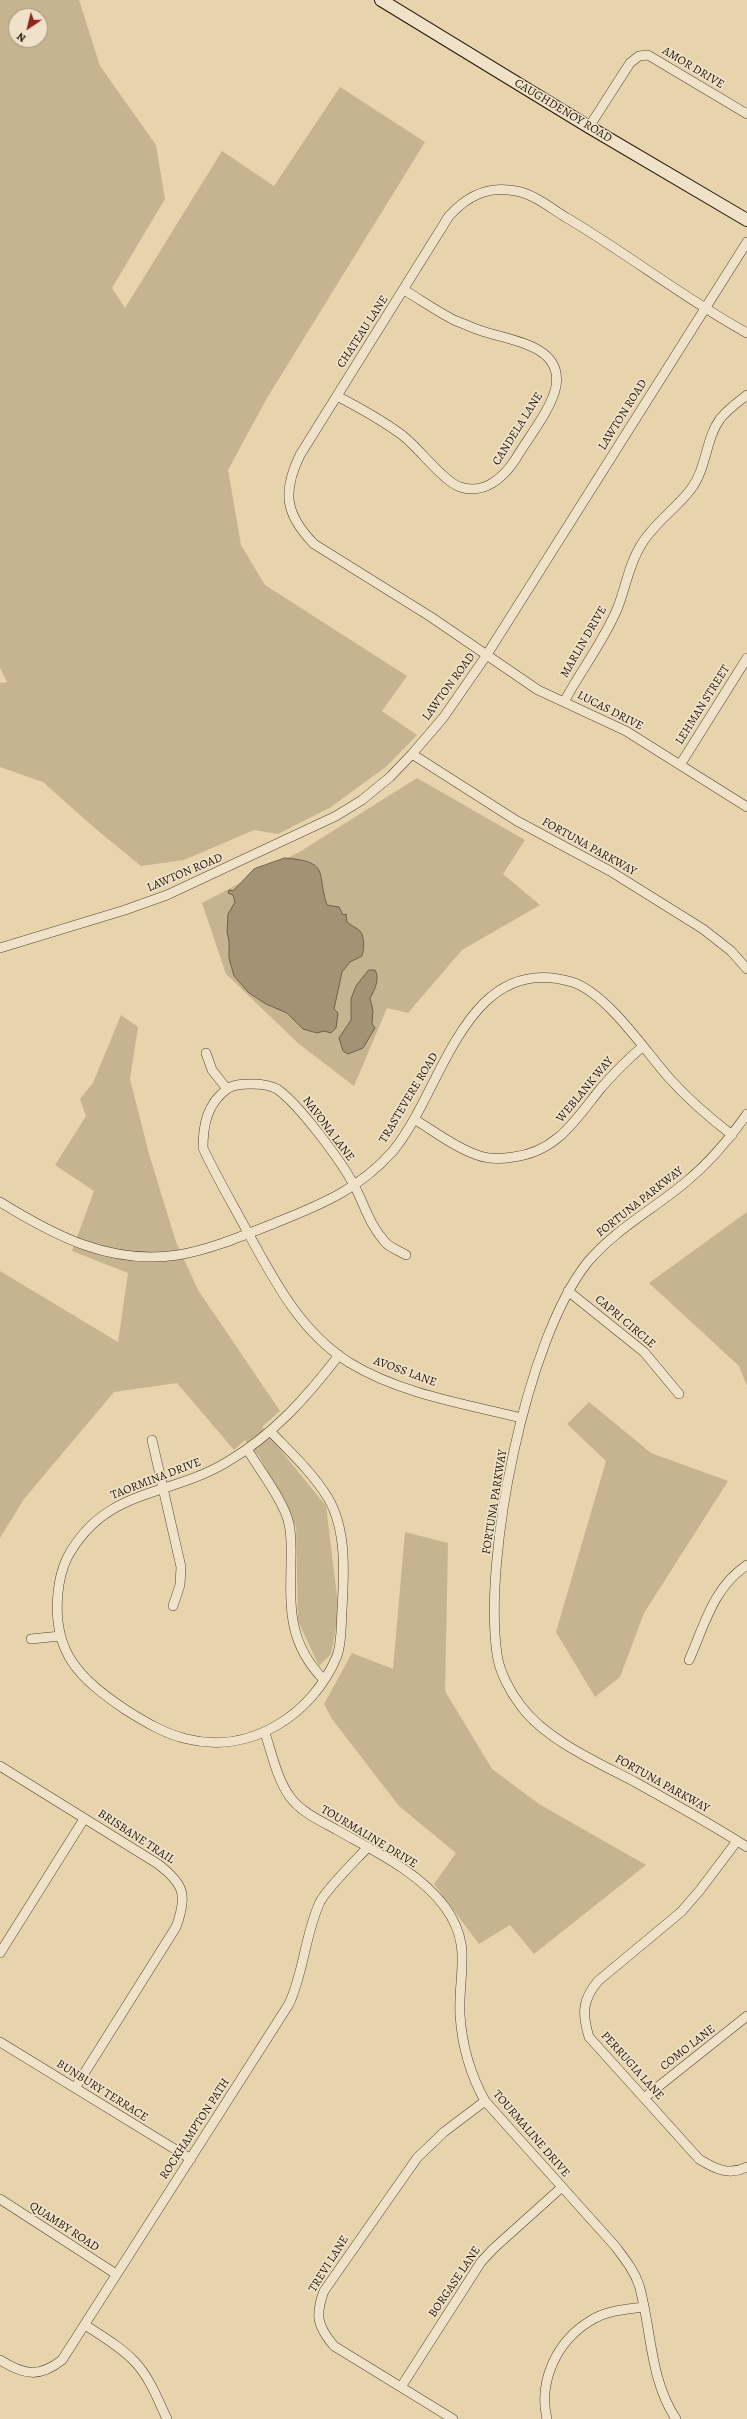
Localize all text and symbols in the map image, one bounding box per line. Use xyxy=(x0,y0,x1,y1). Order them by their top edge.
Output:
north arrow xyxy=(8,8,48,48)
text: N xyxy=(14,29,29,46)
street label: AMOR DRIVE xyxy=(659,44,727,92)
street label: CAUGHDENOY ROAD xyxy=(511,76,615,146)
street label: CHATEAU LANE xyxy=(334,293,392,371)
street label: LAWTON ROAD xyxy=(596,377,650,453)
street label: CANDELA LANE xyxy=(490,390,546,468)
street label: MARLIN DRIVE xyxy=(558,604,610,680)
street label: LAWTON ROAD xyxy=(419,650,479,724)
street label: LEHMAN STREET xyxy=(673,663,733,747)
street label: LUCAS DRIVE xyxy=(575,688,645,734)
street label: FORTUNA PARKWAY xyxy=(539,815,639,879)
street label: LAWTON ROAD xyxy=(145,851,225,895)
street label: TRASTEVERE ROAD xyxy=(376,1050,442,1146)
street label: WEBLANK WAY xyxy=(553,1054,617,1126)
street label: NAVONA LANE xyxy=(299,1094,357,1164)
street label: FORTUNA PARKWAY xyxy=(594,1164,686,1240)
street label: CAPRI CIRCLE xyxy=(592,1292,658,1352)
street label: AVOSS LANE xyxy=(372,1354,438,1390)
street label: FORTUNA PARKWAY xyxy=(480,1448,510,1556)
street label: TAORMINA DRIVE xyxy=(109,1455,203,1503)
street label: FORTUNA PARKWAY xyxy=(612,1752,712,1816)
street label: TOURMALINE DRIVE xyxy=(318,1802,420,1872)
street label: BRISBANE TRAIL xyxy=(95,1807,177,1867)
street label: COMO LANE xyxy=(658,2022,718,2074)
street label: PERRUGIA LANE xyxy=(598,2029,666,2103)
street label: BUNBURY TERRACE xyxy=(54,2057,150,2125)
street label: ROCKHAMPTON PATH xyxy=(157,2076,233,2182)
street label: TOURMALINE DRIVE xyxy=(489,2088,573,2180)
street label: QUAMBY ROAD xyxy=(26,2199,102,2255)
street label: TREVI LANE xyxy=(306,2233,352,2295)
street label: BORGASE LANE xyxy=(426,2244,484,2320)

